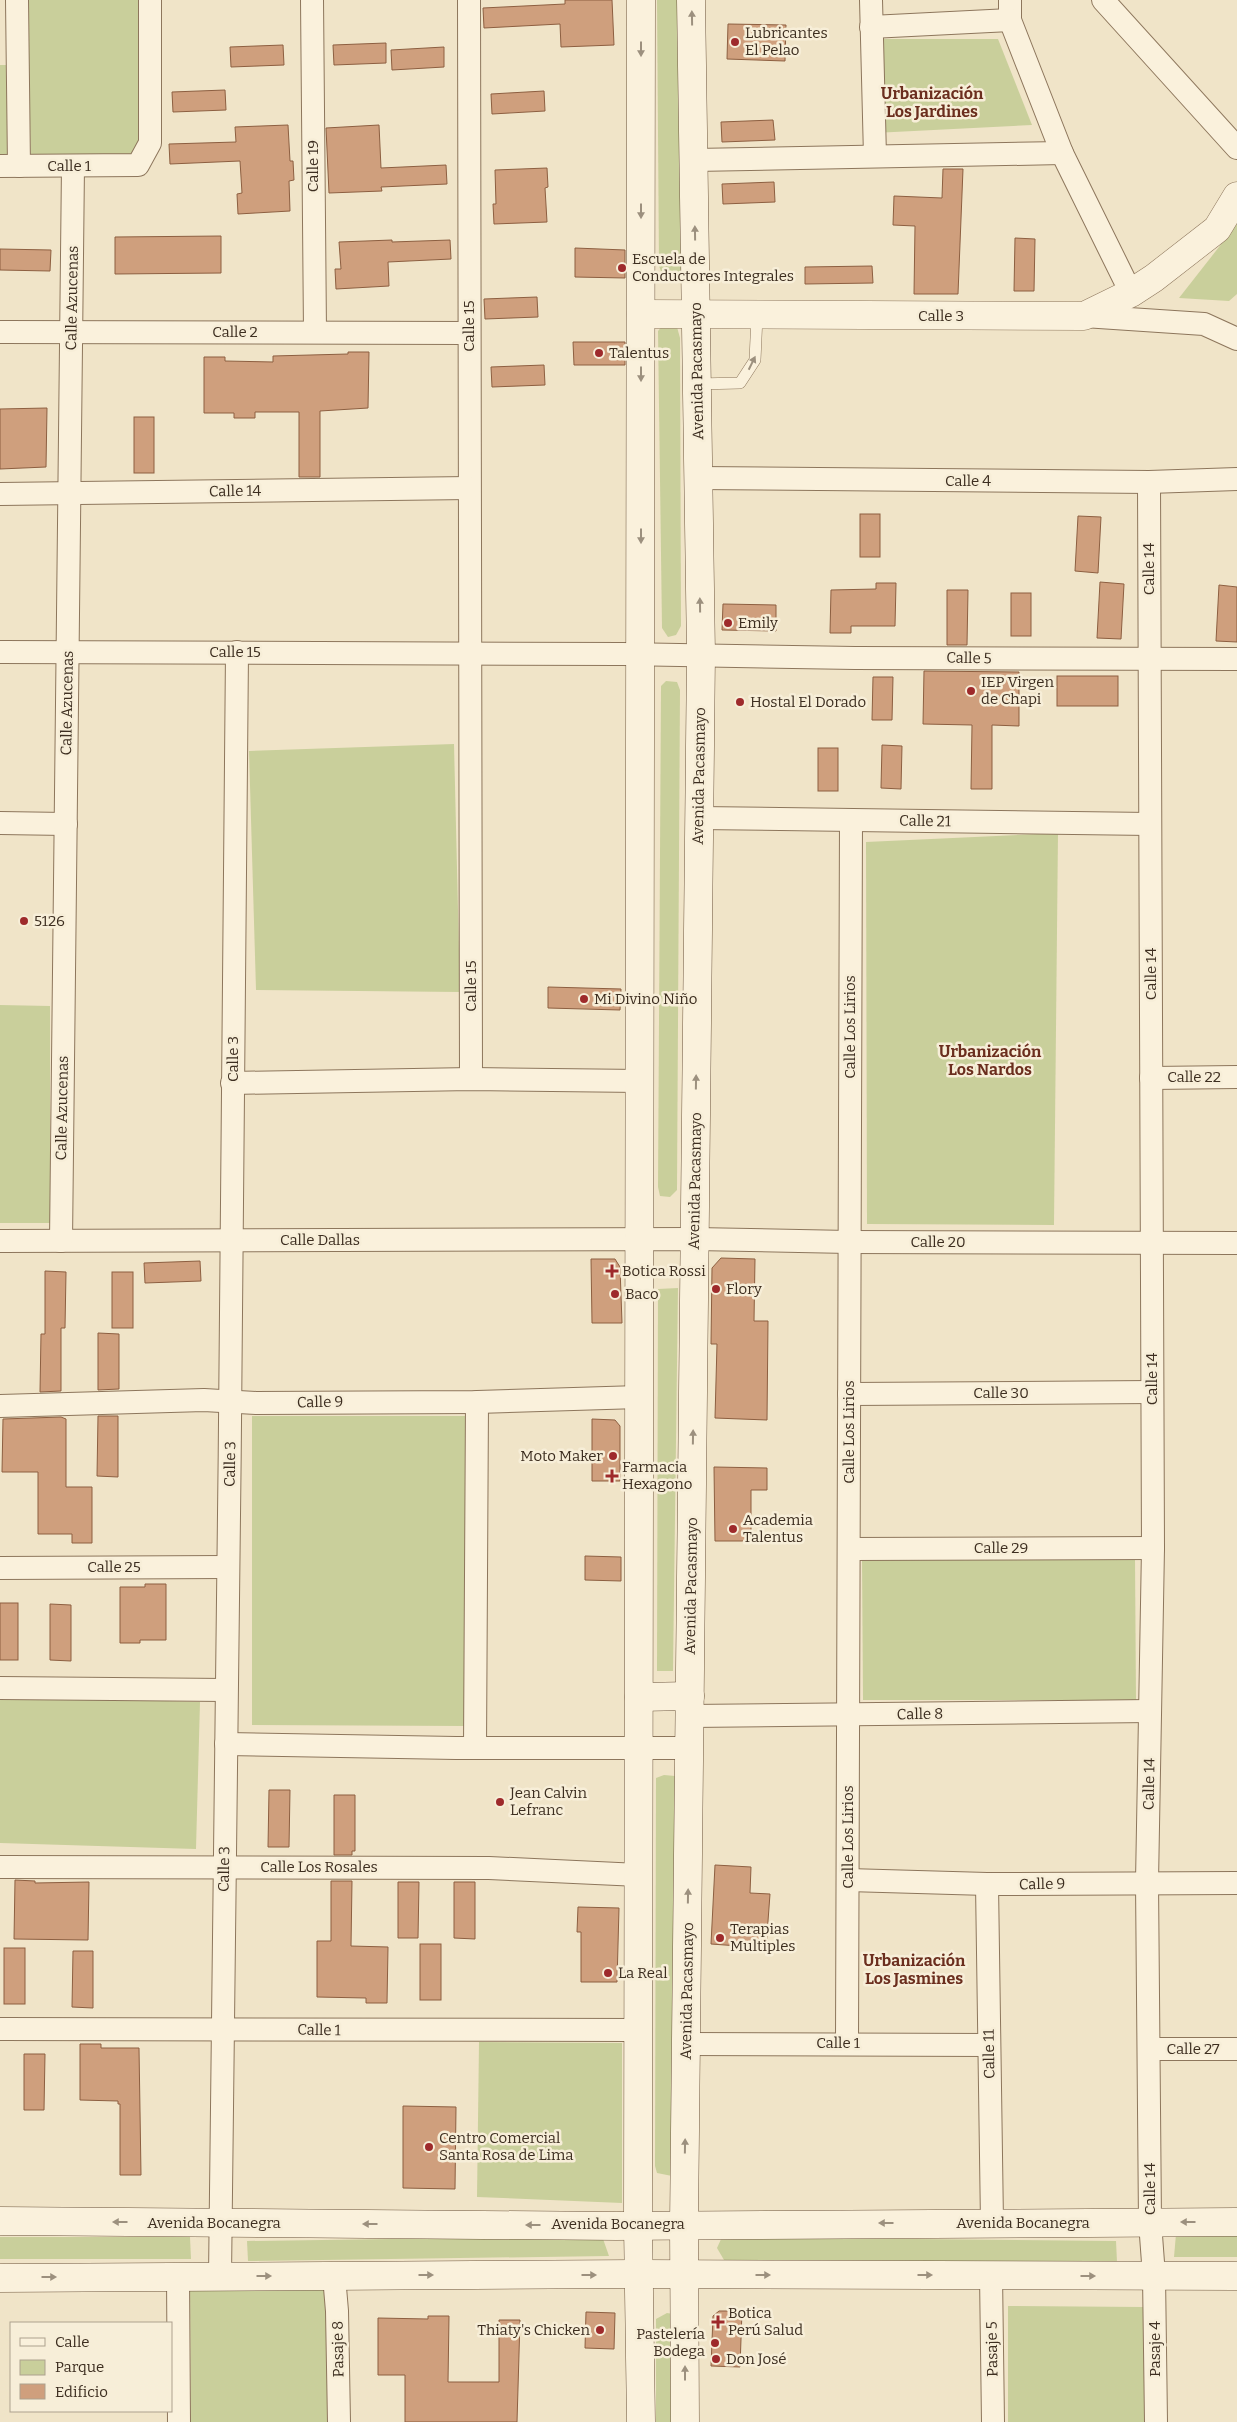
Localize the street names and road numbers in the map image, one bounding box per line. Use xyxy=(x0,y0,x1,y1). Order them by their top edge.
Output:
street label: Calle 19 xyxy=(304,140,322,192)
street label: Calle 1 xyxy=(47,157,91,175)
street label: Calle Azucenas xyxy=(62,245,82,351)
street label: Calle 15 xyxy=(460,300,478,352)
street label: Avenida Pacasmayo xyxy=(687,302,707,440)
street label: Calle 3 xyxy=(918,307,964,325)
street label: Calle 2 xyxy=(212,323,258,341)
street label: Calle 4 xyxy=(945,472,991,490)
street label: Calle 14 xyxy=(209,482,262,500)
street label: Calle 14 xyxy=(1140,543,1158,595)
street label: Calle 15 xyxy=(209,643,261,661)
street label: Calle 5 xyxy=(946,649,992,667)
street label: Calle Azucenas xyxy=(57,650,77,756)
street label: Avenida Pacasmayo xyxy=(689,707,709,845)
street label: Calle 21 xyxy=(899,812,951,830)
street label: Calle 14 xyxy=(1142,948,1160,1000)
street label: Calle 15 xyxy=(462,960,480,1012)
street label: Calle Los Lirios xyxy=(841,975,859,1079)
street label: Calle 3 xyxy=(224,1036,242,1082)
street label: Calle Azucenas xyxy=(52,1055,72,1161)
street label: Calle 22 xyxy=(1167,1068,1221,1086)
street label: Avenida Pacasmayo xyxy=(685,1112,705,1250)
street label: Calle Dallas xyxy=(280,1231,360,1249)
street label: Calle 20 xyxy=(910,1233,966,1251)
street label: Calle 14 xyxy=(1143,1353,1161,1405)
street label: Calle Los Lirios xyxy=(840,1380,858,1484)
street label: Calle 30 xyxy=(973,1384,1029,1402)
street label: Calle 9 xyxy=(297,1393,343,1411)
street label: Calle 3 xyxy=(221,1441,239,1487)
street label: Avenida Pacasmayo xyxy=(681,1517,701,1655)
street label: Calle 29 xyxy=(974,1539,1028,1557)
street label: Calle 25 xyxy=(87,1558,141,1576)
street label: Calle 8 xyxy=(897,1705,943,1723)
street label: Calle 14 xyxy=(1140,1757,1158,1810)
street label: Calle Los Lirios xyxy=(839,1785,857,1889)
street label: Calle 3 xyxy=(215,1846,233,1892)
street label: Calle Los Rosales xyxy=(260,1858,378,1876)
street label: Calle 9 xyxy=(1019,1875,1065,1893)
street label: Avenida Pacasmayo xyxy=(677,1922,697,2060)
street label: Calle 1 xyxy=(297,2021,341,2039)
street label: Calle 11 xyxy=(980,2029,998,2079)
street label: Calle 1 xyxy=(816,2034,860,2052)
street label: Calle 27 xyxy=(1167,2040,1220,2058)
street label: Calle 14 xyxy=(1141,2163,1159,2215)
street label: Avenida Bocanegra xyxy=(147,2214,281,2232)
street label: Avenida Bocanegra xyxy=(956,2214,1090,2232)
street label: Avenida Bocanegra xyxy=(551,2215,685,2233)
street label: Pasaje 8 xyxy=(329,2321,347,2377)
street label: Pasaje 5 xyxy=(983,2321,1001,2377)
street label: Pasaje 4 xyxy=(1146,2321,1164,2377)

